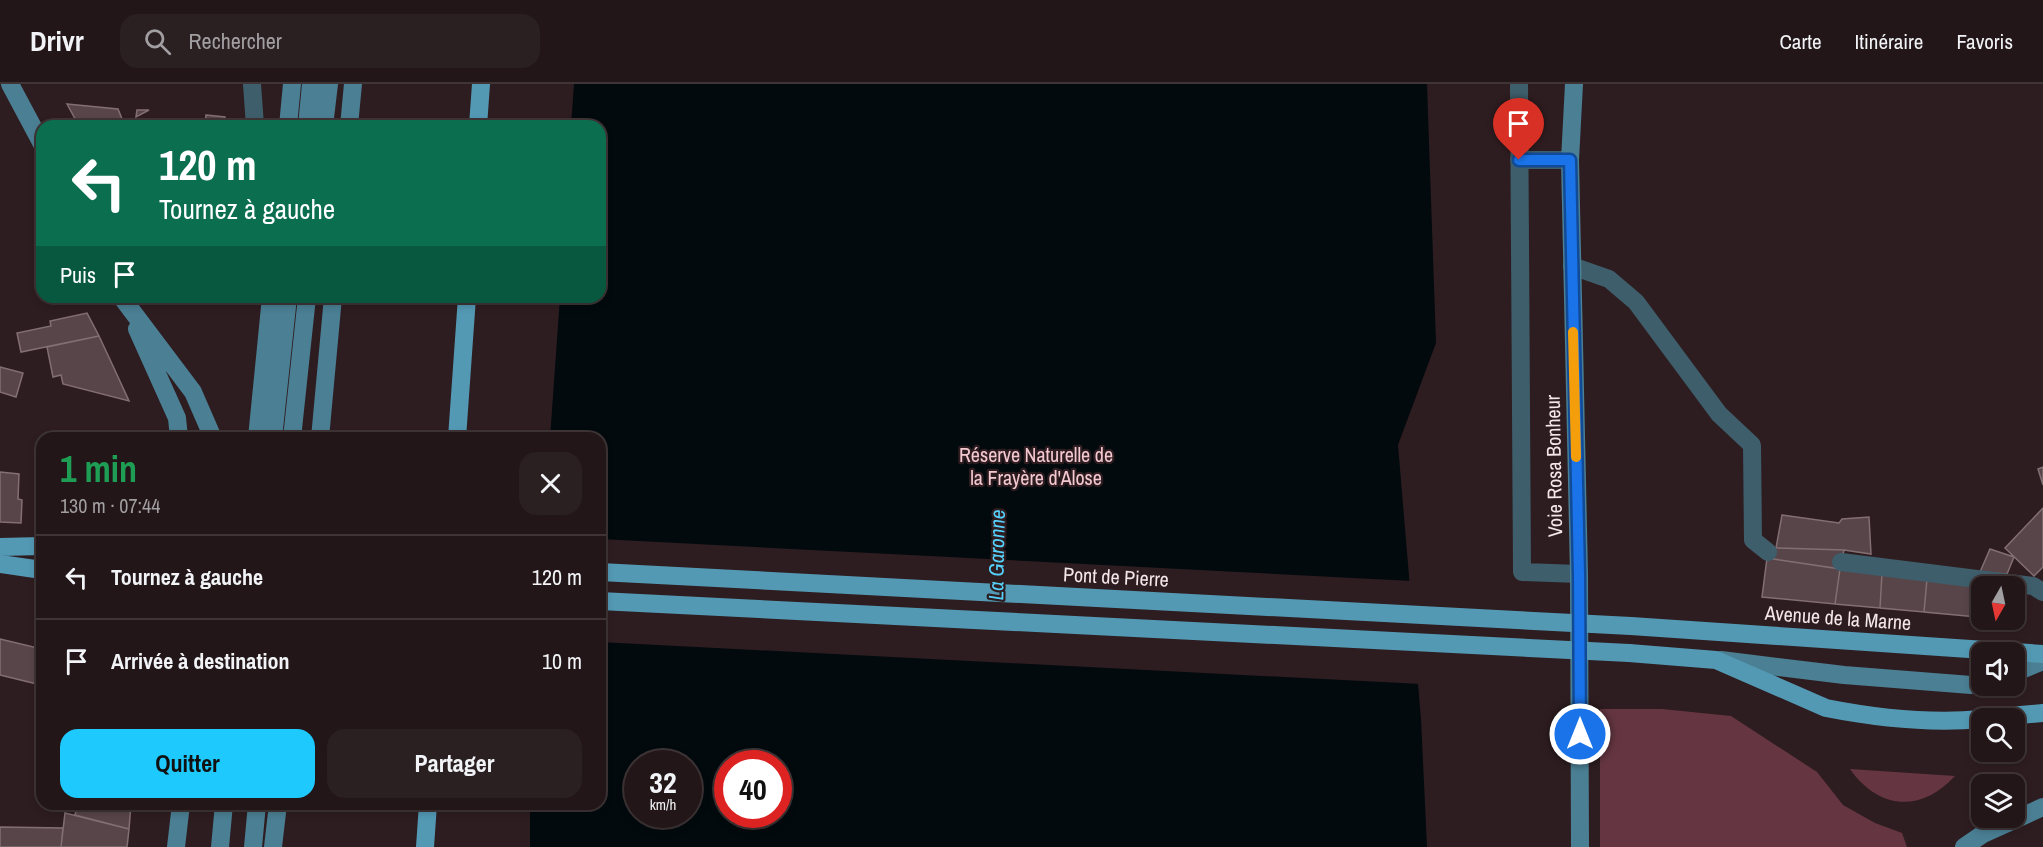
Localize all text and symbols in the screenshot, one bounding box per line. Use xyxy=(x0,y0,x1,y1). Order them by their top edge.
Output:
search box xyxy=(120,14,540,68)
text: Drivr xyxy=(30,22,84,60)
icon: search xyxy=(141,25,174,58)
text: Rechercher xyxy=(189,26,282,56)
text: Carte xyxy=(1779,27,1822,56)
text: Itinéraire xyxy=(1855,27,1923,56)
text: Favoris xyxy=(1956,27,2013,56)
pin xyxy=(1493,98,1544,160)
icon: arrive xyxy=(1502,107,1535,140)
text: 120 m xyxy=(159,137,257,193)
icon: left xyxy=(60,144,138,222)
text: Tournez à gauche xyxy=(159,191,335,227)
icon: arrive xyxy=(108,258,141,291)
text: Puis xyxy=(60,260,96,290)
street label: Voie Rosa Bonheur xyxy=(1539,394,1568,537)
park label: Réserve Naturelle de la Frayère d'Alose xyxy=(959,441,1113,491)
text: 1 min xyxy=(60,445,137,493)
button: close xyxy=(519,452,582,515)
text: 130 m · 07:44 xyxy=(60,492,160,519)
water label: La Garonne xyxy=(981,509,1012,601)
street label: Pont de Pierre xyxy=(1063,560,1170,593)
icon: left xyxy=(60,561,93,594)
text: Tournez à gauche xyxy=(111,562,263,592)
text: 120 m xyxy=(532,562,582,592)
north arrow xyxy=(1971,576,2025,630)
map controls xyxy=(1971,576,2025,828)
street label: Avenue de la Marne xyxy=(1763,599,1912,636)
button: sound xyxy=(1971,642,2025,696)
icon: arrive xyxy=(60,645,93,678)
text: Arrivée à destination xyxy=(111,646,289,676)
text: 10 m xyxy=(542,646,582,676)
position arrow xyxy=(1548,702,1612,766)
button: search xyxy=(1971,708,2025,762)
button: Quitter xyxy=(60,729,315,798)
button: Partager xyxy=(327,729,582,798)
speed limit sign: 40 xyxy=(714,750,792,828)
text: 32 xyxy=(649,762,677,802)
button: layers xyxy=(1971,774,2025,828)
text: km/h xyxy=(650,794,676,815)

